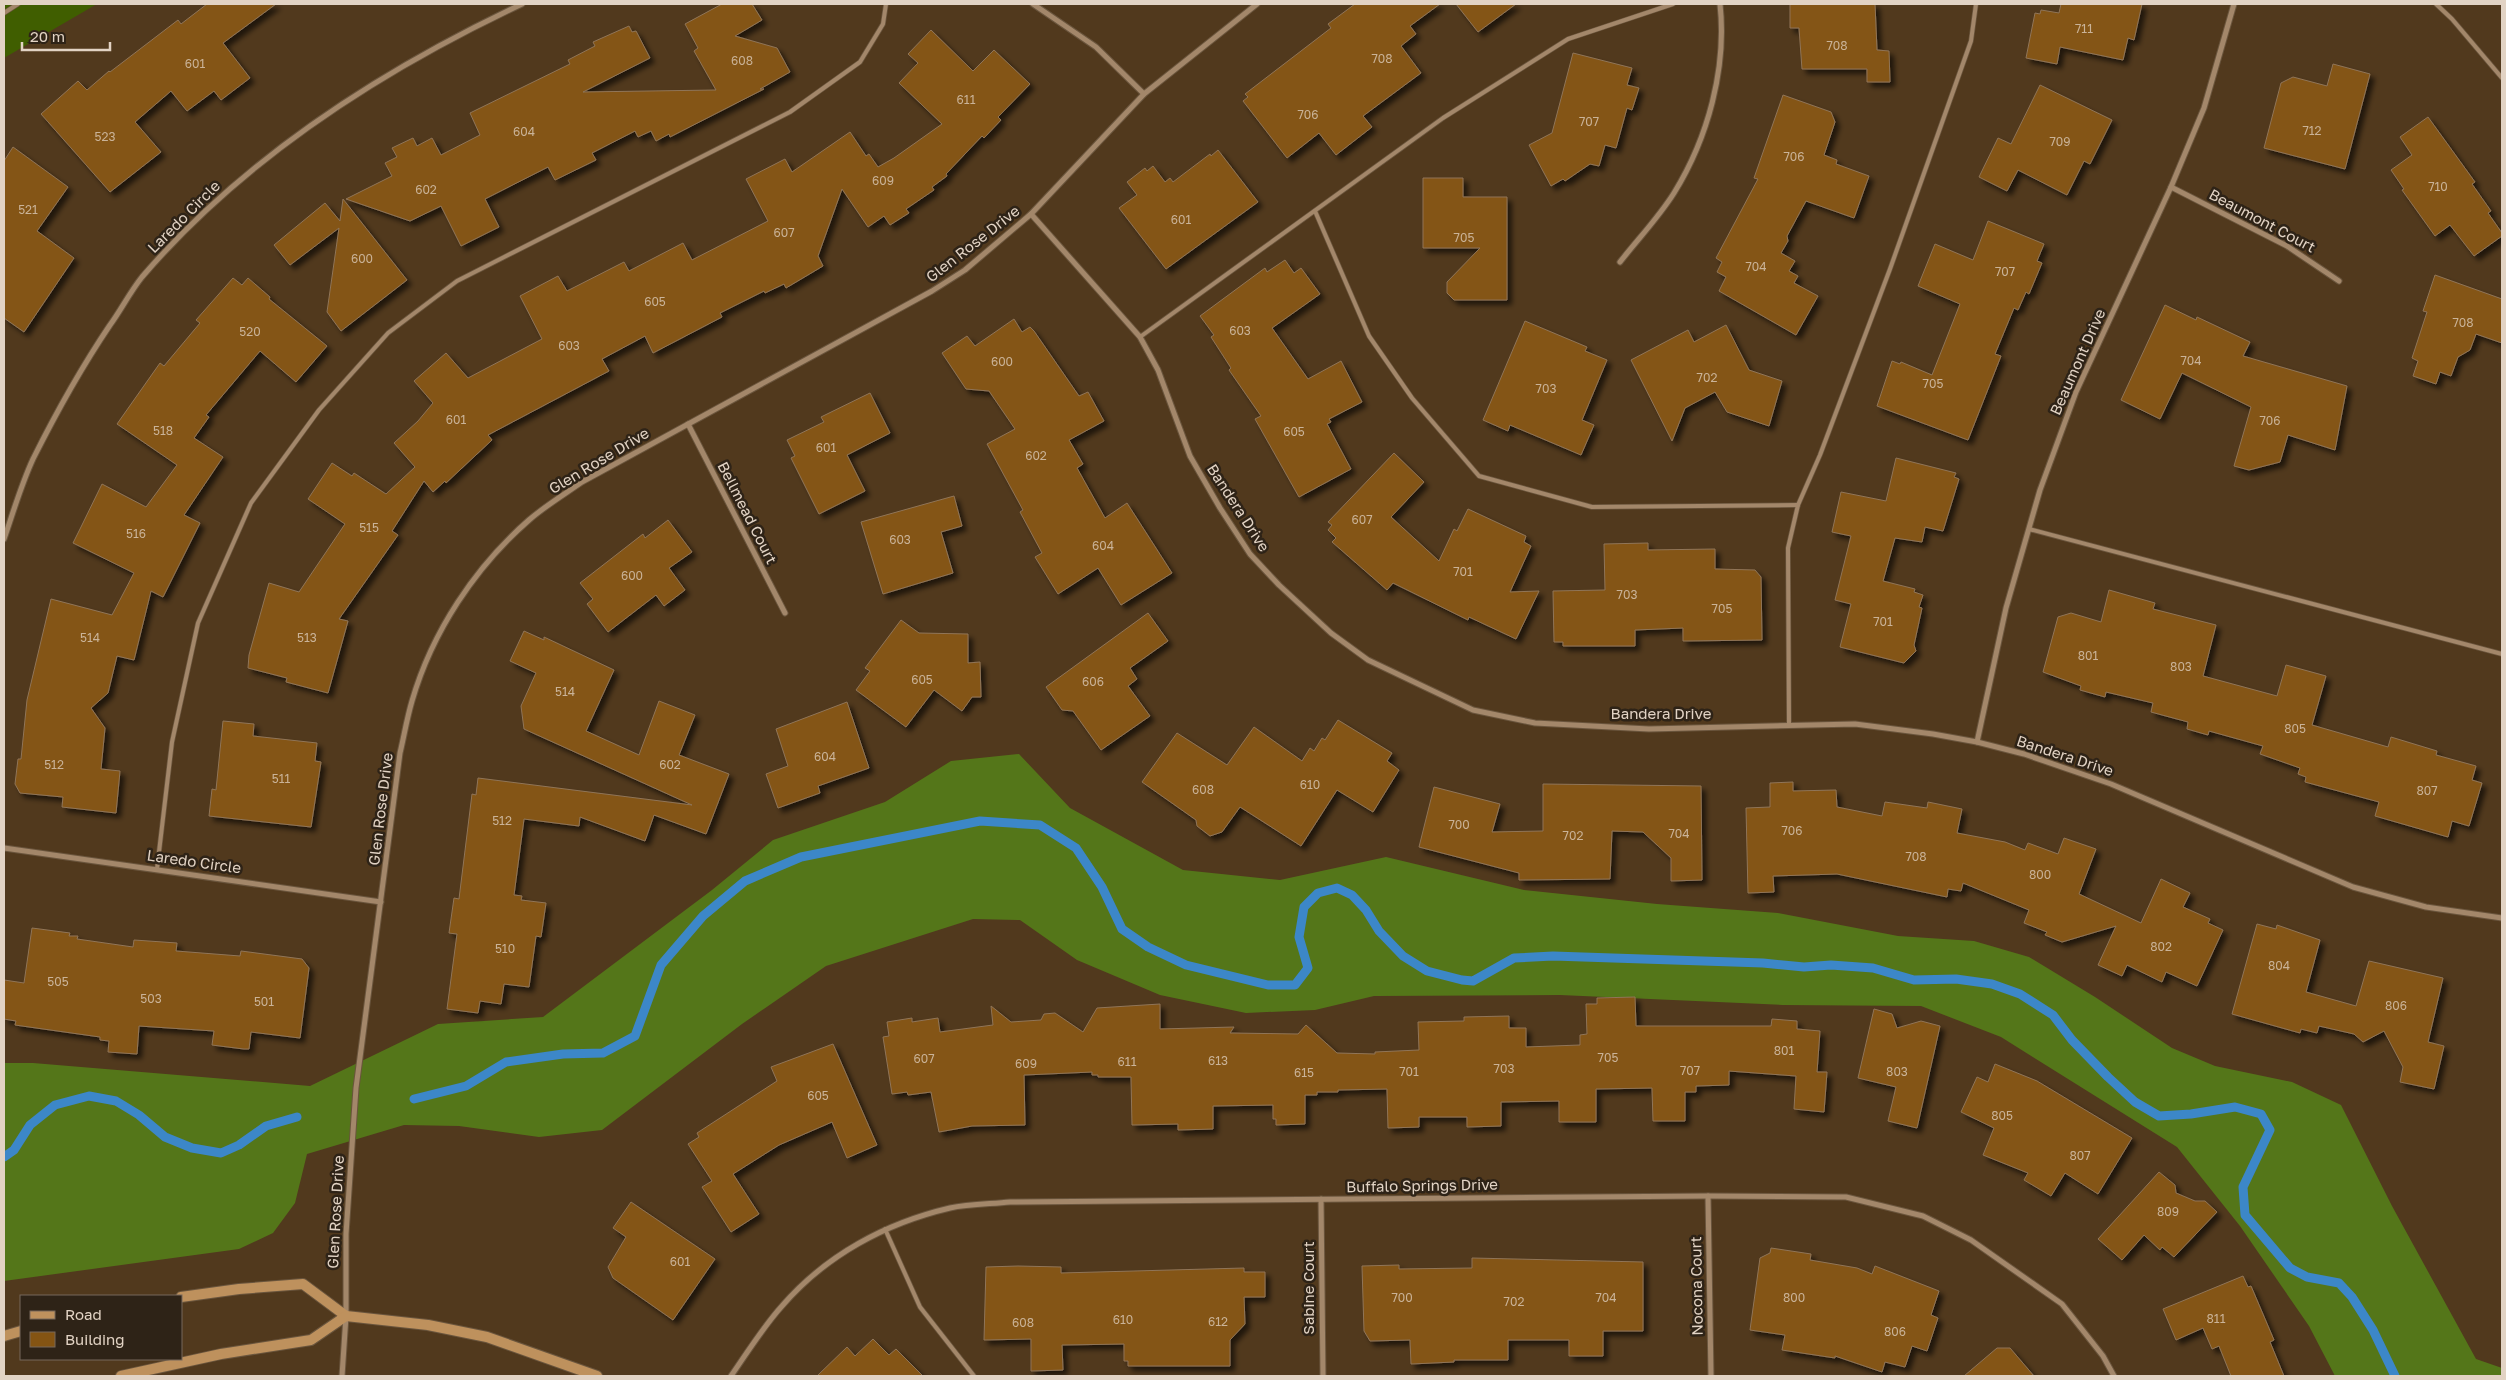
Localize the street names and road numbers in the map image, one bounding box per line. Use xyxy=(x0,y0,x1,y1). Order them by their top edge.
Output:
street label: Laredo Circle xyxy=(143,176,223,256)
street label: Beaumont Court xyxy=(2206,185,2319,256)
street label: Glen Rose Drive xyxy=(922,201,1023,285)
street label: Beaumont Drive xyxy=(2046,305,2109,418)
street label: Glen Rose Drive xyxy=(545,423,652,497)
street label: Bellmead Court xyxy=(714,458,781,567)
street label: Bandera Drive xyxy=(1204,460,1274,555)
street label: Bandera Drive xyxy=(1611,704,1712,722)
street label: Bandera Drive xyxy=(2015,731,2116,779)
street label: Glen Rose Drive xyxy=(364,751,396,866)
street label: Laredo Circle xyxy=(146,845,243,877)
street label: Glen Rose Drive xyxy=(323,1154,347,1269)
street label: Buffalo Springs Drive xyxy=(1346,1175,1498,1195)
street label: Nocona Court xyxy=(1686,1236,1706,1336)
street label: Sabine Court xyxy=(1299,1241,1317,1335)

